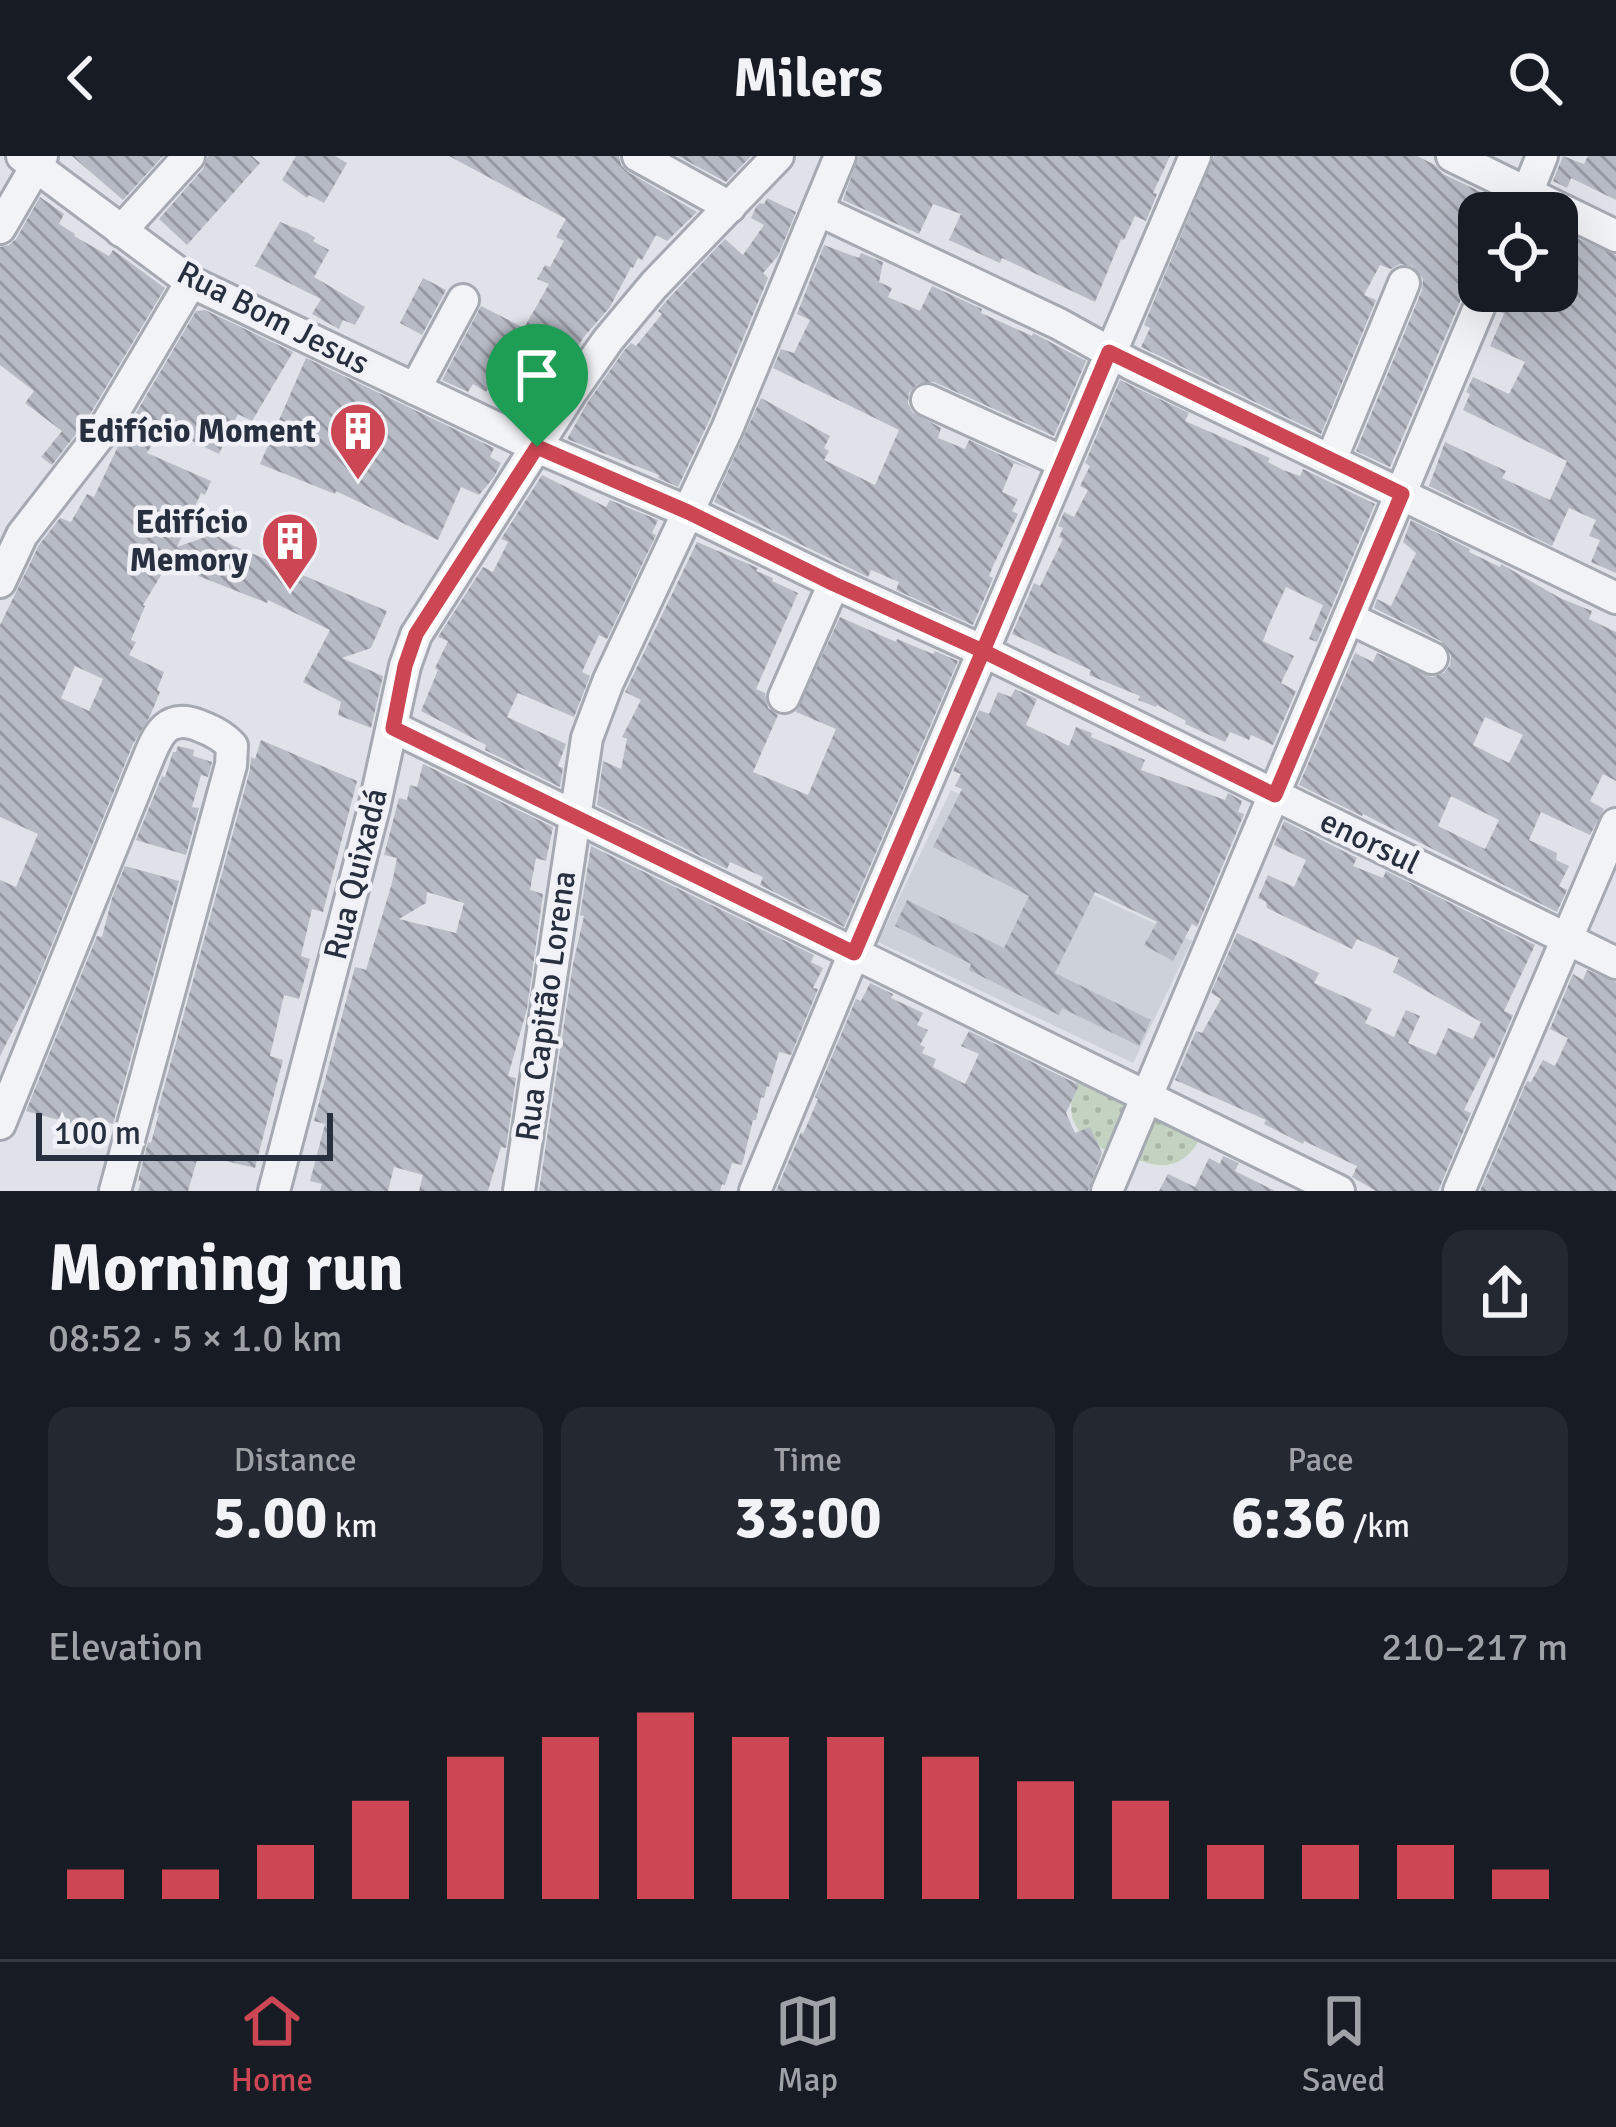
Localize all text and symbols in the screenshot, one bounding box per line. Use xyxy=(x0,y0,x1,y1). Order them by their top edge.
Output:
icon: back xyxy=(48,45,114,111)
text: Milers xyxy=(733,45,883,112)
icon: search xyxy=(1502,45,1568,111)
map controls xyxy=(1458,192,1578,312)
button: locate xyxy=(1458,192,1578,312)
street label: Rua Bom Jesus xyxy=(170,252,376,384)
pin xyxy=(486,324,588,447)
icon: arrive xyxy=(504,342,570,408)
building icon: Edifício Moment xyxy=(327,400,389,482)
place label: Edifício Moment xyxy=(78,411,316,452)
place label: Edifício Memory xyxy=(130,502,249,581)
building icon: Edifício Memory xyxy=(259,510,321,592)
street label: Rua Quixadá xyxy=(315,784,397,964)
street label: enorsul xyxy=(1313,800,1427,884)
street label: Rua Capitão Lorena xyxy=(507,868,585,1144)
scale bar xyxy=(36,1107,333,1160)
text: 100 m xyxy=(54,1113,141,1154)
text: Morning run xyxy=(48,1228,404,1309)
button: share xyxy=(1442,1230,1568,1356)
text: 08:52 · 5 × 1.0 km xyxy=(48,1314,343,1362)
text: Distance xyxy=(234,1440,357,1481)
text: Time xyxy=(774,1440,842,1481)
text: Pace xyxy=(1287,1440,1354,1481)
text: 5.00 xyxy=(213,1481,327,1555)
text: 33:00 xyxy=(734,1481,882,1555)
text: 6:36 xyxy=(1231,1481,1346,1555)
text: km xyxy=(327,1506,378,1547)
text: /km xyxy=(1346,1506,1410,1547)
text: Elevation xyxy=(48,1623,203,1671)
text: 210–217 m xyxy=(1381,1623,1568,1671)
tab: Home xyxy=(231,1988,313,2101)
tab: Map xyxy=(775,1988,841,2101)
tab: Saved xyxy=(1302,1988,1385,2101)

